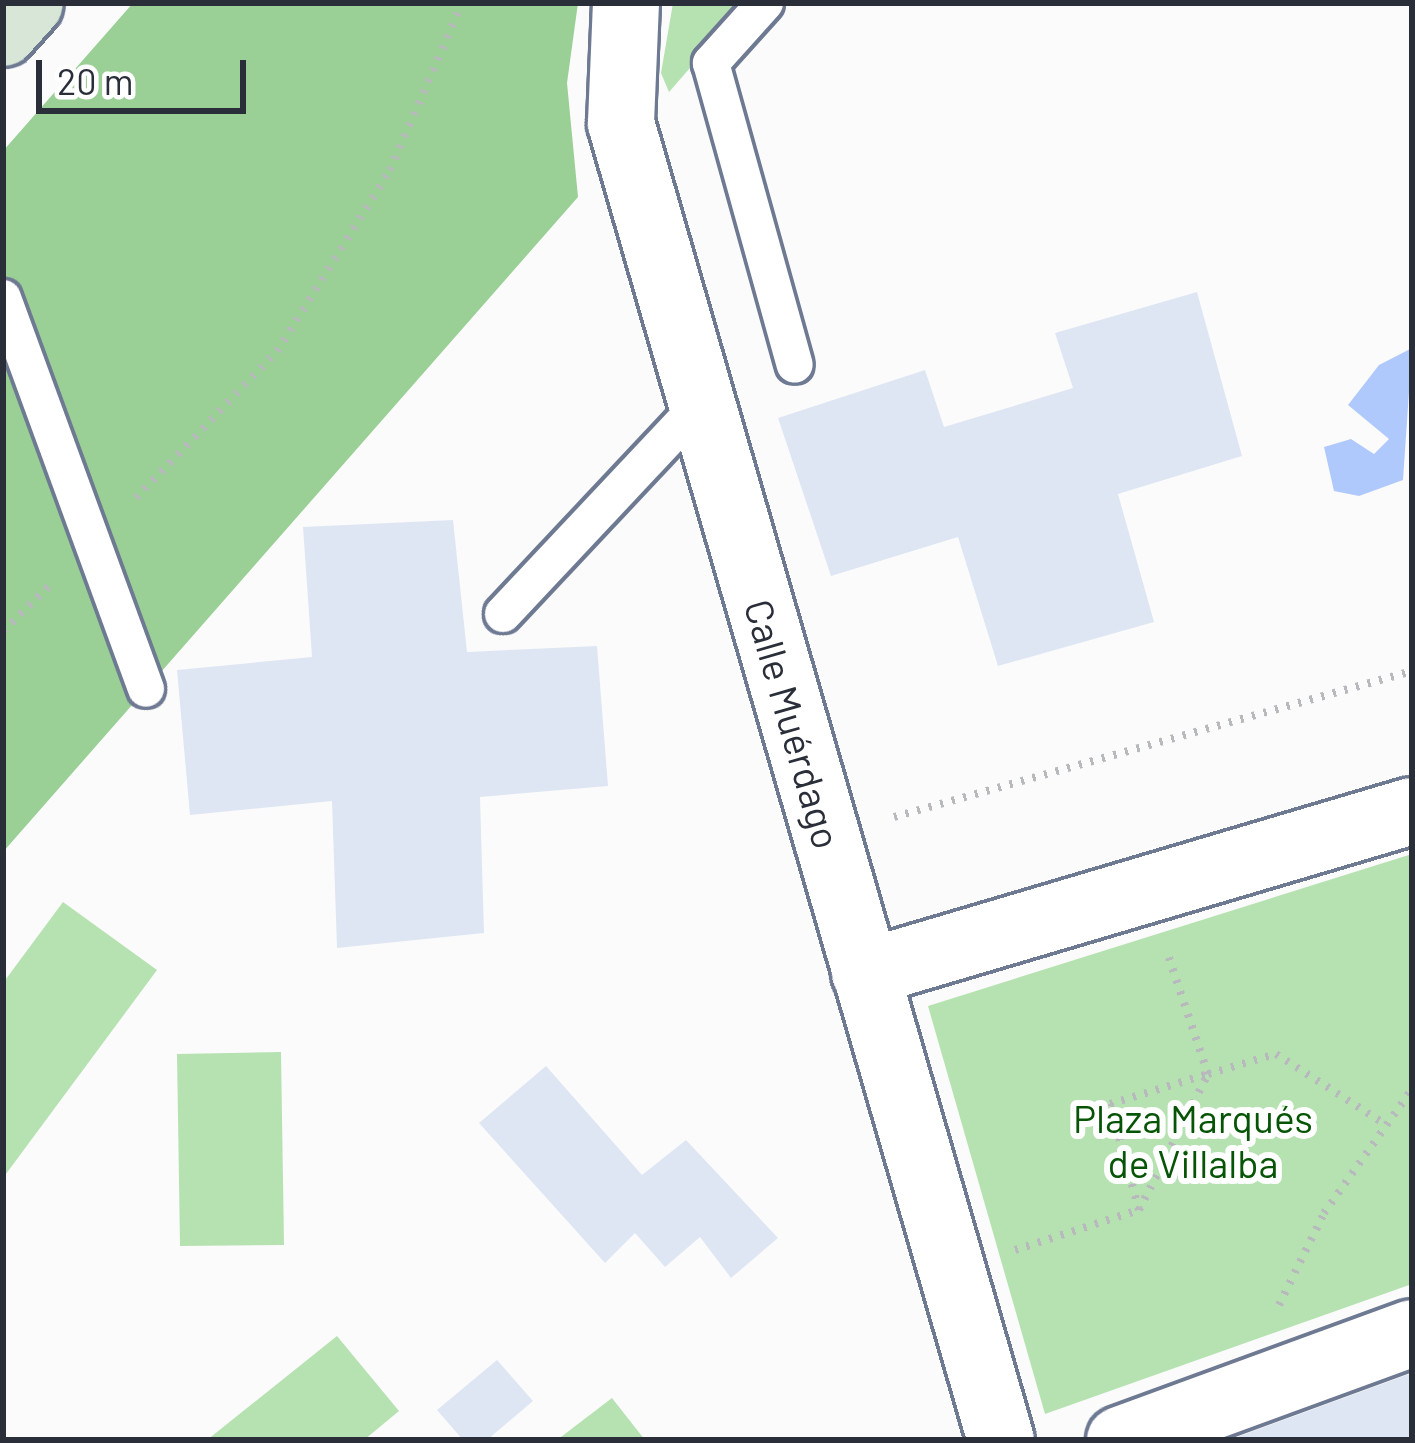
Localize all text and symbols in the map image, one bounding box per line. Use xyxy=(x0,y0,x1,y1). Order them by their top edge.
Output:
scale bar xyxy=(42,36,252,110)
text: 20 m xyxy=(57,59,134,102)
street label: Calle Muérdago xyxy=(735,594,851,854)
park label: Plaza Marqués de Villalba xyxy=(1073,1096,1313,1187)

